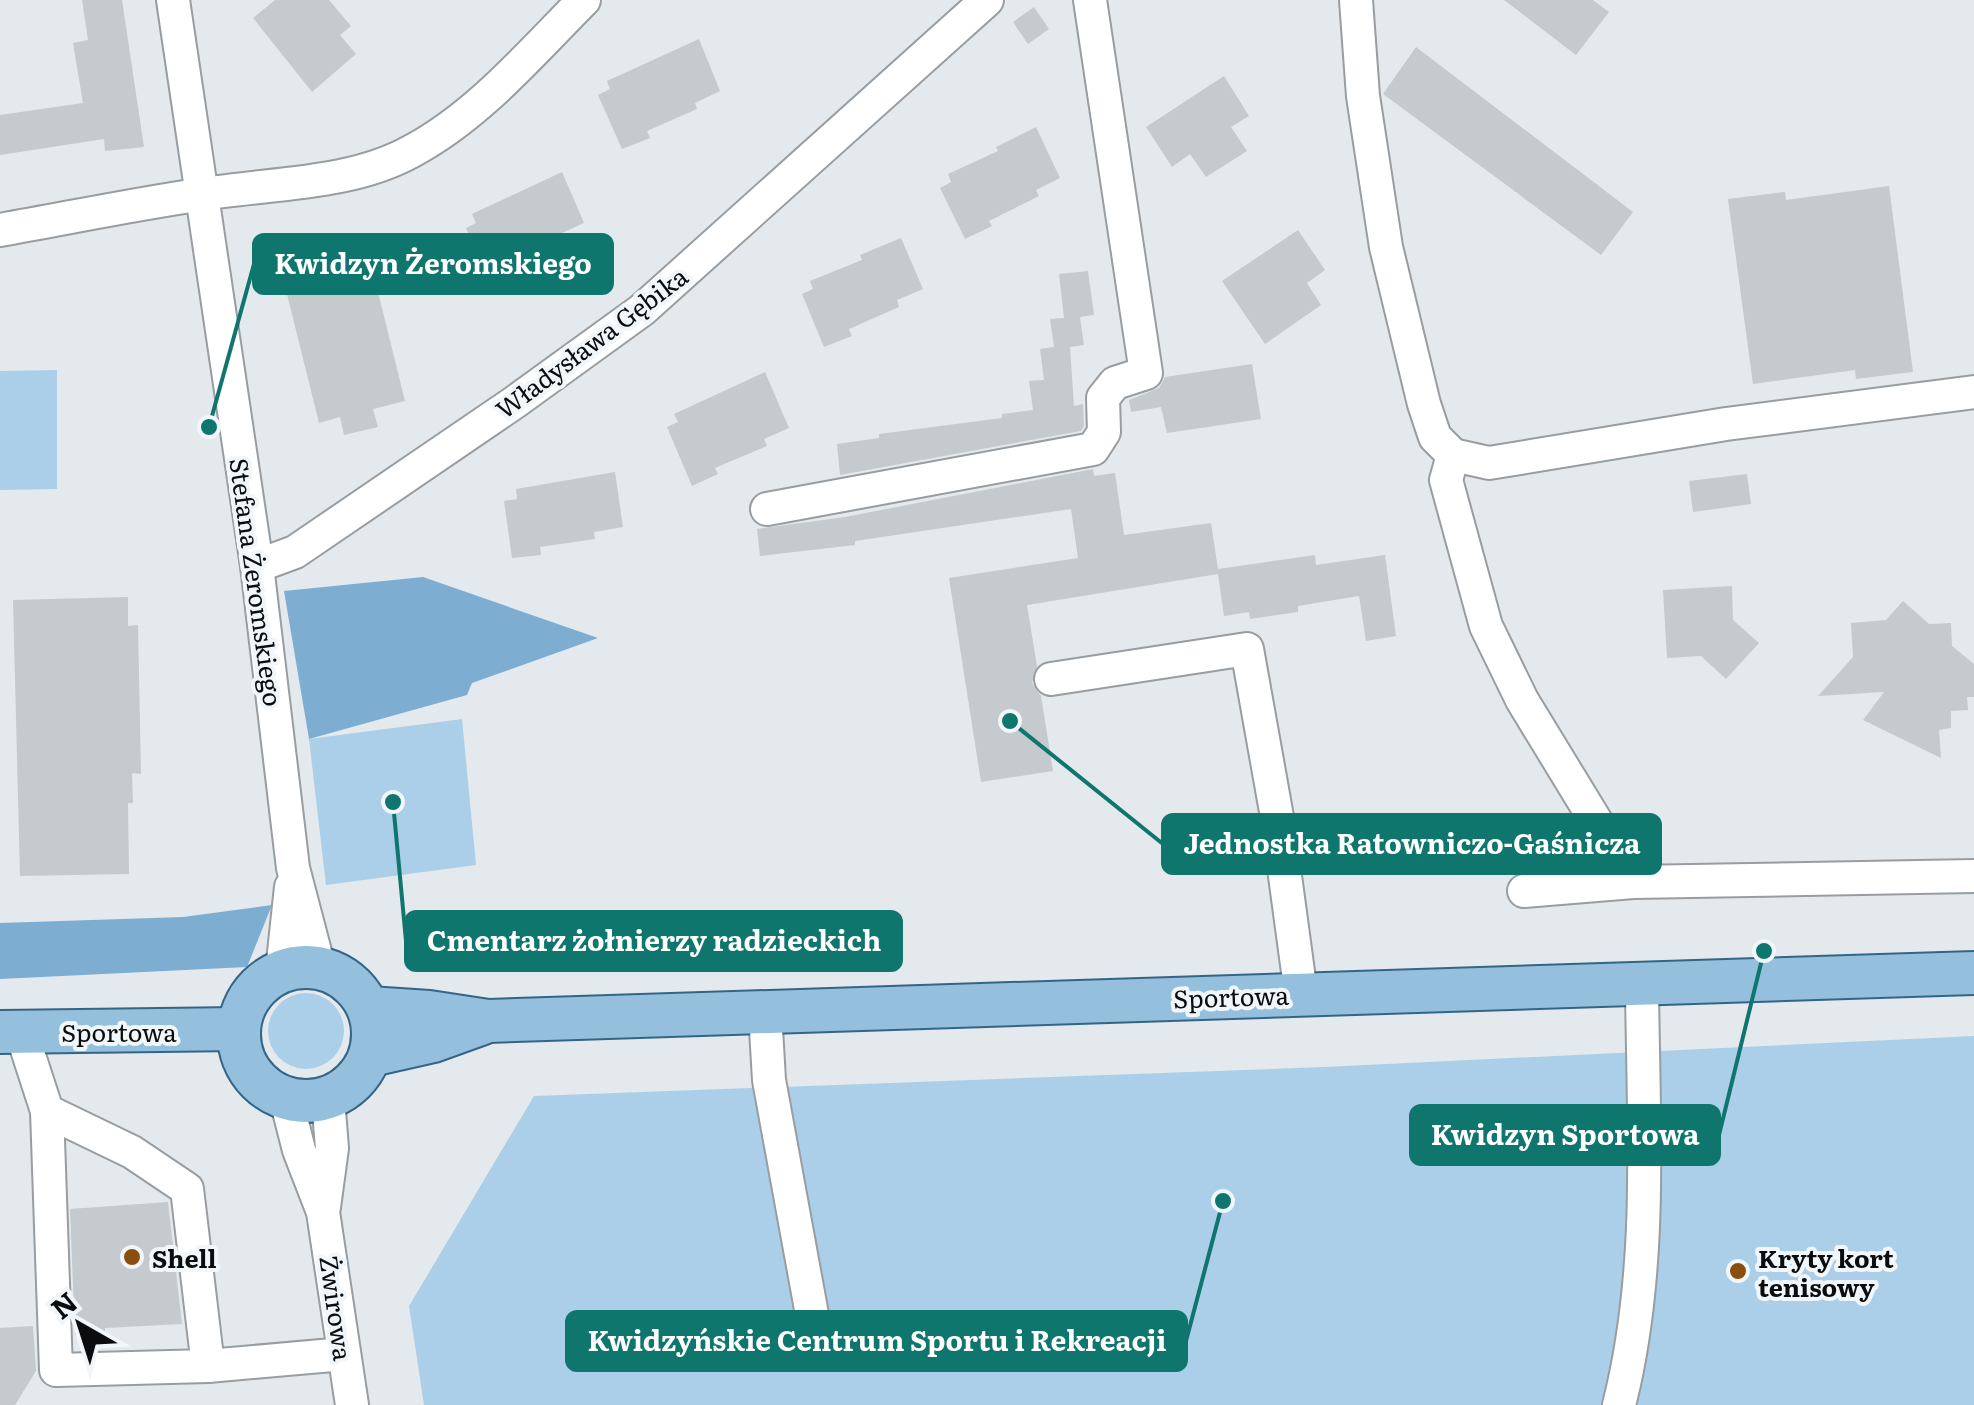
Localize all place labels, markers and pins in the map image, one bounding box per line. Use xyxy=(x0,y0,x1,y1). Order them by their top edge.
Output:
callout: Kwidzyn Żeromskiego xyxy=(254,235,612,293)
callout: Jednostka Ratowniczo-Gaśnicza xyxy=(1163,815,1660,873)
callout: Cmentarz żołnierzy radzieckich xyxy=(406,912,901,970)
callout: Kwidzyn Sportowa xyxy=(1411,1106,1719,1164)
place label: Shell xyxy=(152,1239,217,1276)
place label: Kryty kort tenisowy xyxy=(1758,1239,1894,1305)
marker: Shell xyxy=(121,1246,143,1268)
marker: Kryty kort tenisowy xyxy=(1727,1260,1749,1282)
callout: Kwidzyńskie Centrum Sportu i Rekreacji xyxy=(567,1312,1186,1370)

